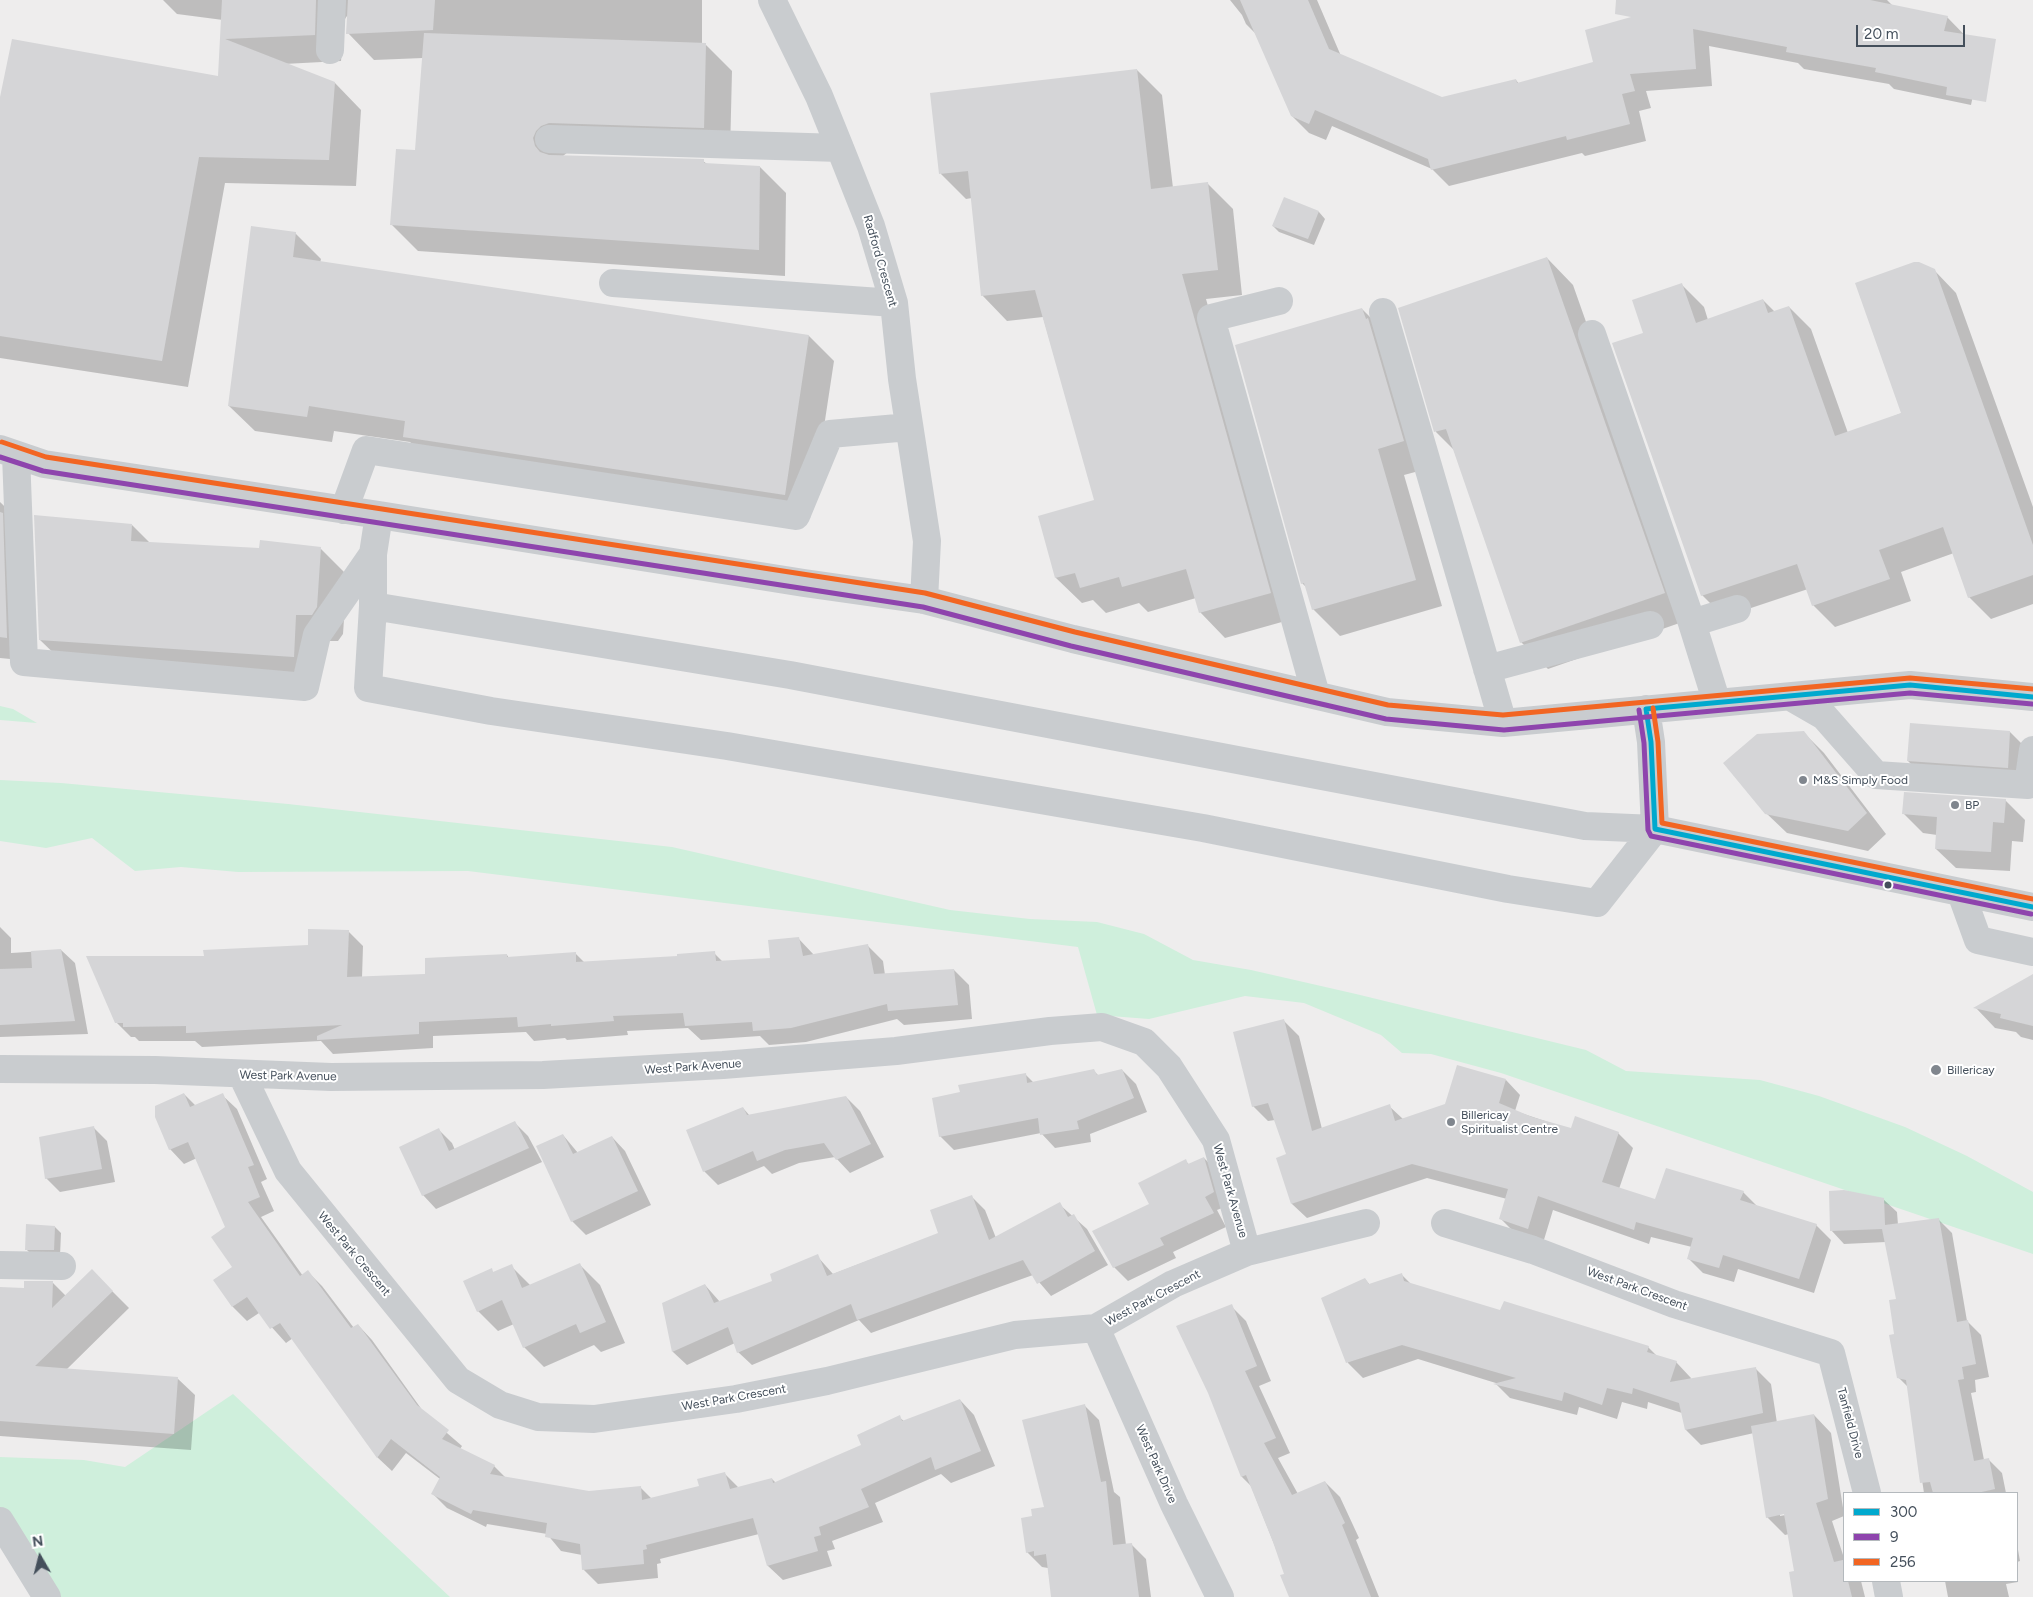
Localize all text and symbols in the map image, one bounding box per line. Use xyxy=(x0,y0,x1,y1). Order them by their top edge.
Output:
scale bar xyxy=(1858,15,1967,47)
text: 20 m xyxy=(1864,25,1898,43)
street label: Radford Crescent xyxy=(860,213,900,309)
place label: M&S Simply Food xyxy=(1813,773,1908,787)
marker: M&S Simply Food xyxy=(1797,774,1809,786)
place label: BP xyxy=(1965,798,1979,812)
marker: BP xyxy=(1949,799,1961,811)
unlabelled marker xyxy=(1883,880,1893,890)
street label: West Park Avenue xyxy=(644,1056,742,1078)
marker: Billericay xyxy=(1929,1063,1943,1077)
place label: Billericay xyxy=(1947,1063,1995,1077)
street label: West Park Avenue xyxy=(239,1068,337,1084)
place label: Billericay Spiritualist Centre xyxy=(1461,1108,1558,1136)
marker: Billericay Spiritualist Centre xyxy=(1445,1116,1457,1128)
street label: West Park Avenue xyxy=(1210,1142,1250,1240)
street label: West Park Crescent xyxy=(315,1209,393,1299)
street label: West Park Crescent xyxy=(1585,1264,1689,1314)
street label: West Park Crescent xyxy=(1103,1267,1203,1329)
street label: West Park Crescent xyxy=(681,1382,787,1414)
street label: Tanfield Drive xyxy=(1834,1386,1866,1460)
street label: West Park Drive xyxy=(1132,1423,1180,1505)
legend xyxy=(1843,1492,2018,1582)
text: 300 xyxy=(1890,1503,1917,1521)
text: 9 xyxy=(1890,1528,1899,1546)
north arrow xyxy=(15,1532,65,1582)
text: N xyxy=(31,1532,44,1551)
text: 256 xyxy=(1890,1553,1916,1571)

